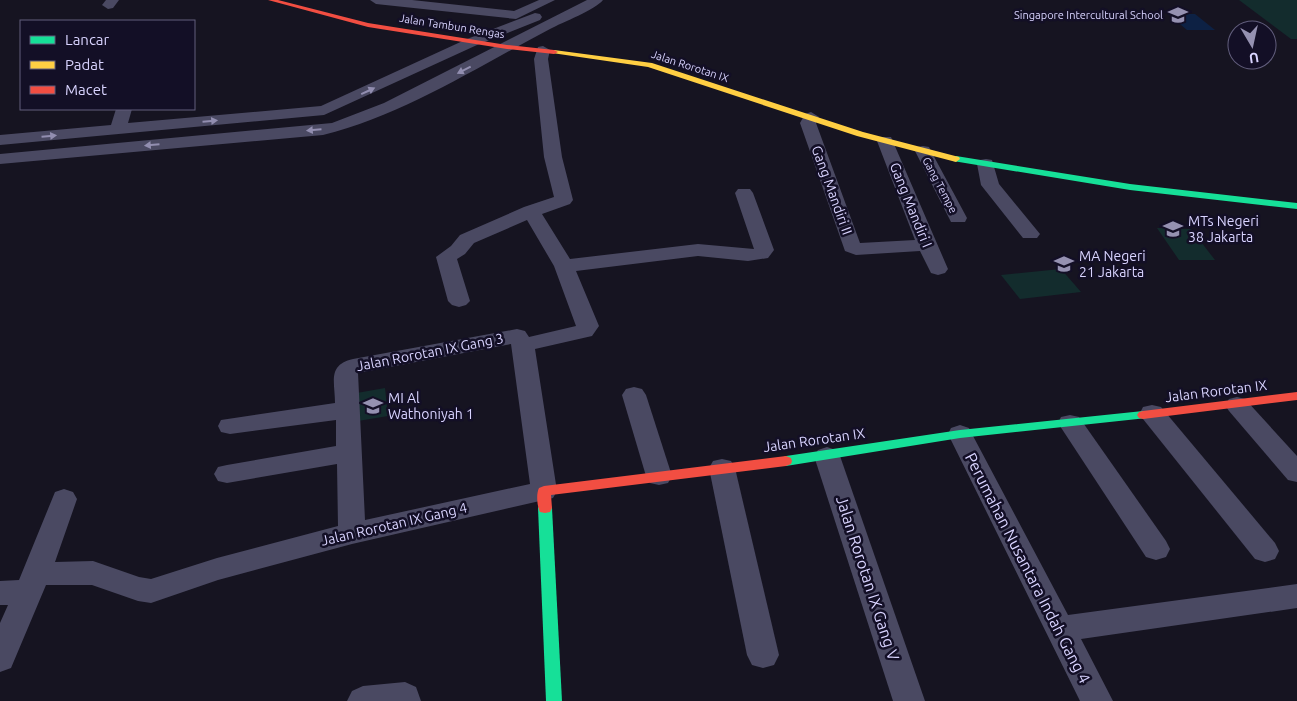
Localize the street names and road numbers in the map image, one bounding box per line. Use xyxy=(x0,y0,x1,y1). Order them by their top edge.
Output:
street label: Jalan Tambun Rengas xyxy=(398,12,506,40)
street label: Jalan Rorotan IX xyxy=(650,48,730,84)
street label: Gang Mandiri II xyxy=(808,143,856,237)
street label: Gang Tempe xyxy=(920,155,960,215)
street label: Gang Mandiri I xyxy=(887,160,935,250)
street label: Jalan Rorotan IX Gang 3 xyxy=(355,330,505,374)
street label: Jalan Rorotan IX xyxy=(1164,377,1268,405)
street label: Jalan Rorotan IX xyxy=(762,425,866,455)
street label: Perumahan Nusantara Indah Gang 4 xyxy=(962,450,1094,686)
street label: Jalan Rorotan IX Gang V xyxy=(833,493,903,663)
street label: Jalan Rorotan IX Gang 4 xyxy=(319,499,469,549)

